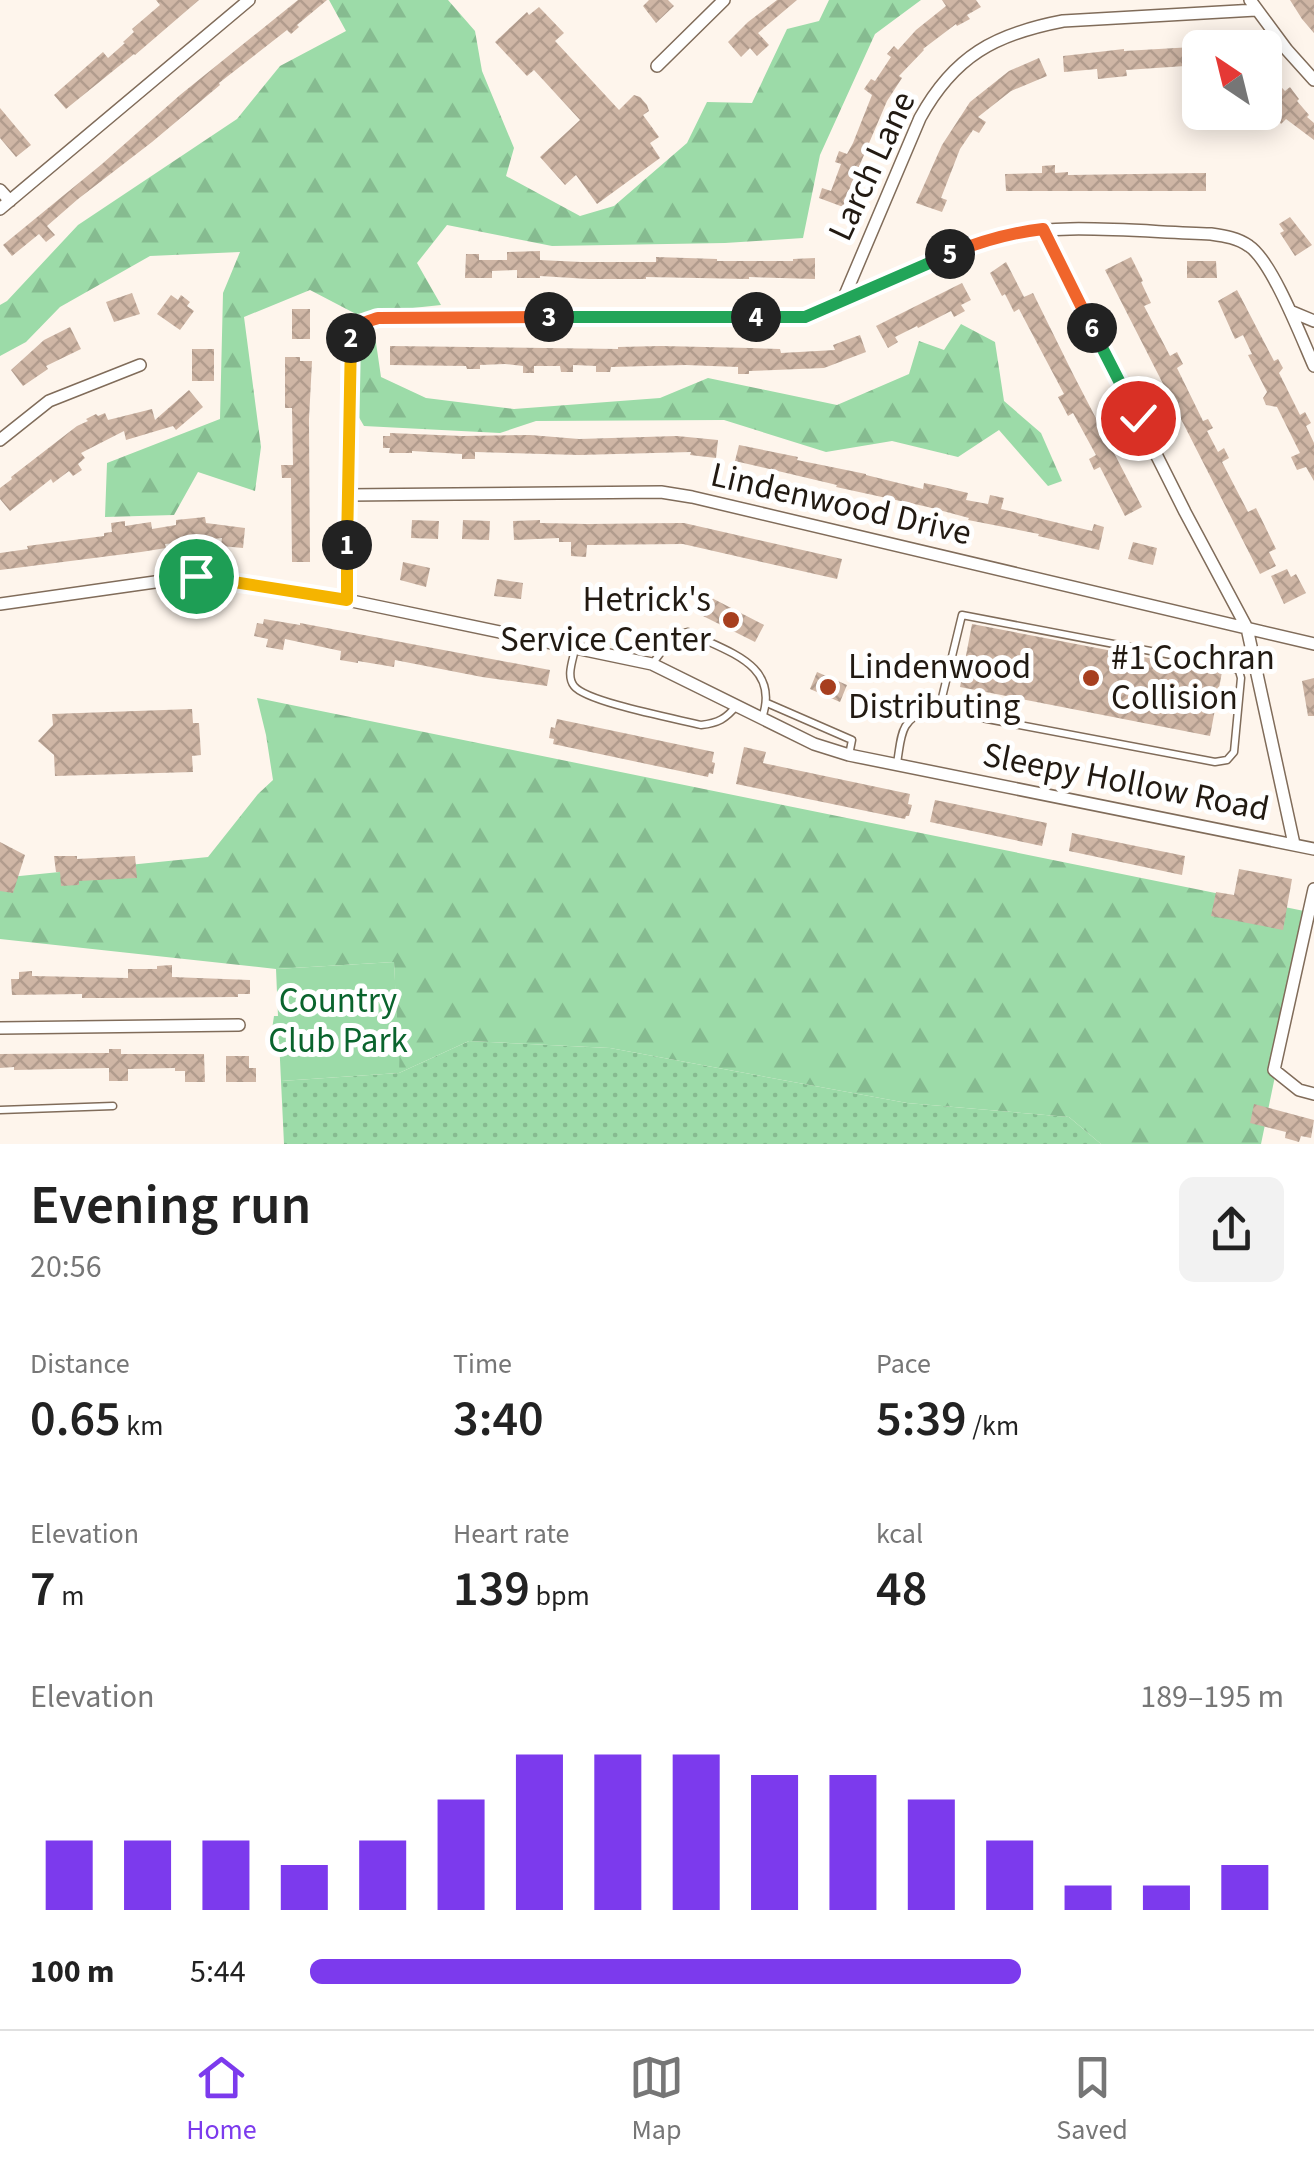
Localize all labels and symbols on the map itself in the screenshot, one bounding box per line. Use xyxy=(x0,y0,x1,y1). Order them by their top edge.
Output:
north arrow xyxy=(1182,30,1282,130)
street label: Larch Lane xyxy=(816,83,928,249)
pin: 5 xyxy=(925,229,975,279)
pin: 3 xyxy=(524,292,574,342)
pin: 4 xyxy=(731,292,781,342)
pin: 6 xyxy=(1067,303,1117,353)
pin: 2 xyxy=(326,313,376,363)
pin xyxy=(1096,376,1181,461)
street label: Lindenwood Drive xyxy=(706,450,976,558)
pin: 1 xyxy=(322,520,372,570)
pin xyxy=(154,534,239,619)
place label: Hetrick's Service Center xyxy=(500,575,712,665)
marker: Hetrick's Service Center xyxy=(720,609,742,631)
place label: #1 Cochran Collision xyxy=(1111,633,1275,723)
place label: Lindenwood Distributing xyxy=(848,642,1031,732)
marker: #1 Cochran Collision xyxy=(1080,667,1102,689)
marker: Lindenwood Distributing xyxy=(817,676,839,698)
street label: Sleepy Hollow Road xyxy=(979,730,1273,834)
park label: Country Club Park xyxy=(268,976,409,1066)

